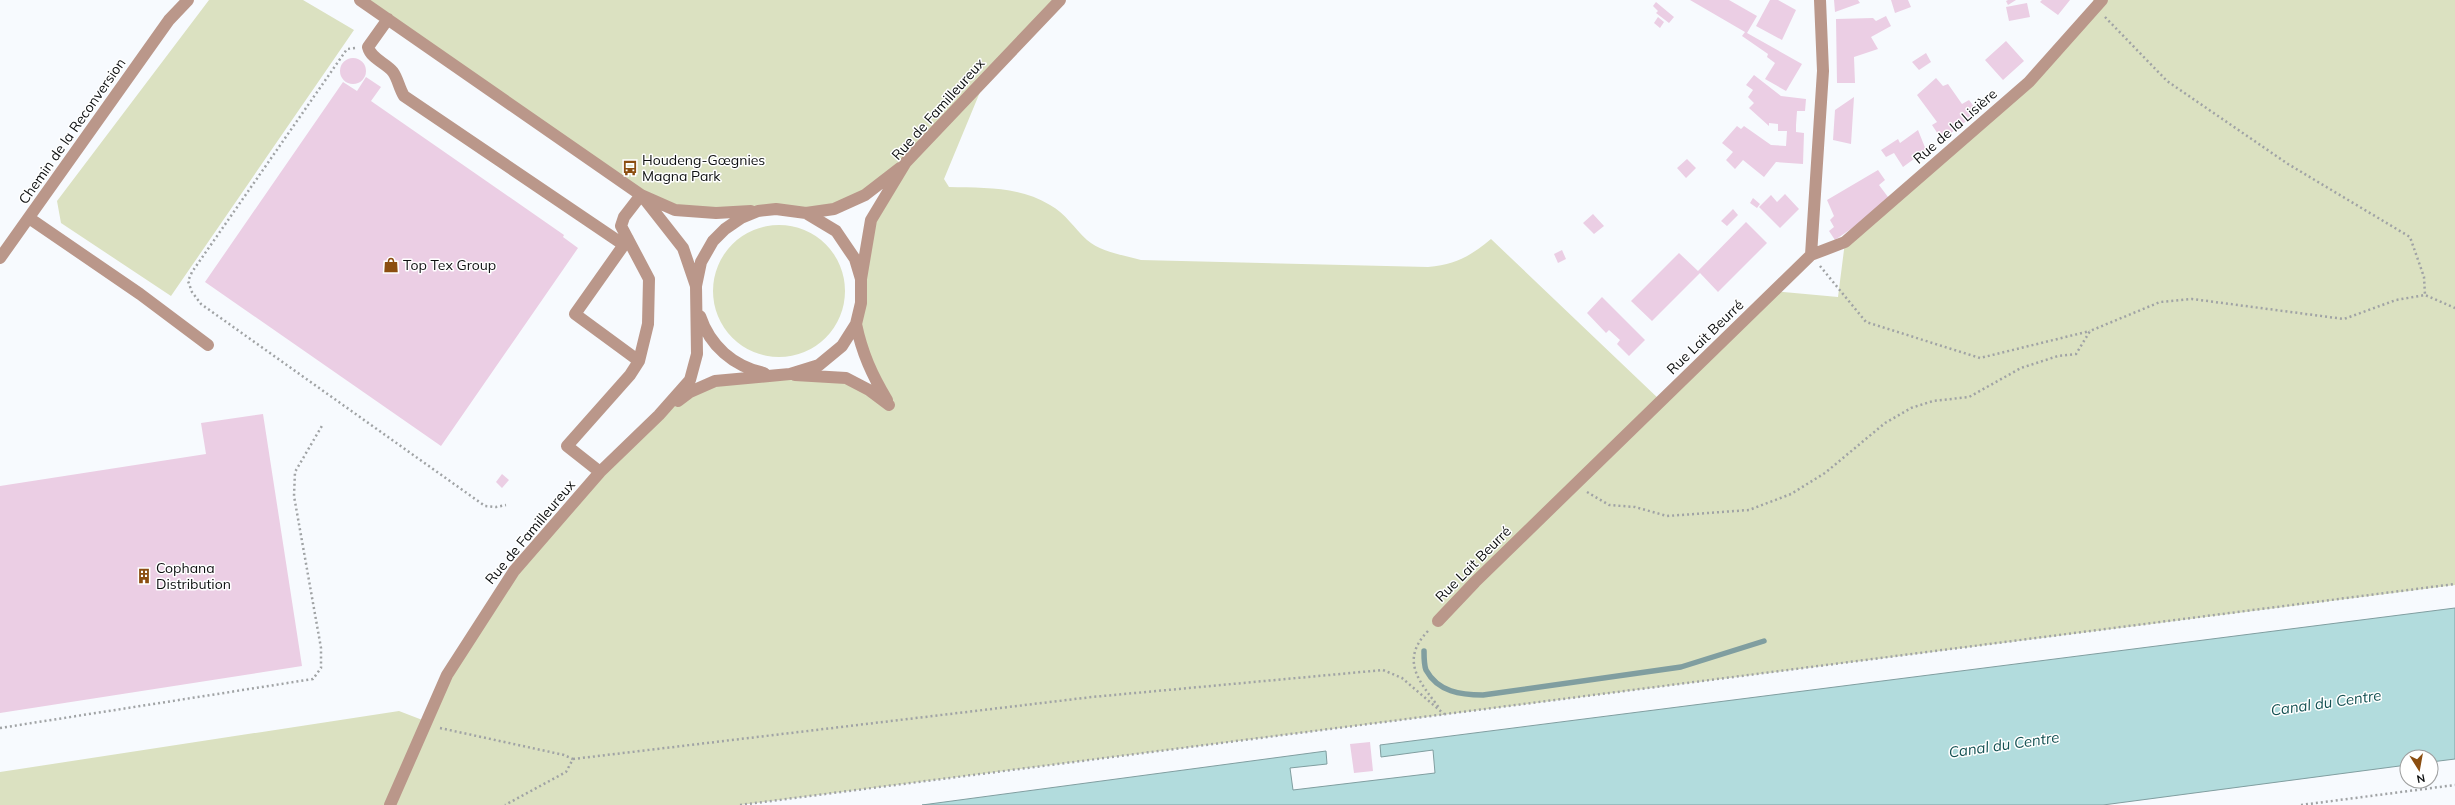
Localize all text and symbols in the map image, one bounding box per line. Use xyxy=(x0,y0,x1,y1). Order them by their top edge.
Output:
street label: Chemin de la Reconversion xyxy=(15,54,129,208)
street label: Rue de Familleureux xyxy=(888,54,989,164)
street label: Rue de la Lisière xyxy=(1909,85,2001,167)
place label: Houdeng-Gœgnies Magna Park xyxy=(642,151,765,185)
bus stop icon: Houdeng-Gœgnies Magna Park xyxy=(621,159,639,177)
shop icon: Top Tex Group xyxy=(382,256,400,274)
place label: Top Tex Group xyxy=(403,256,496,274)
street label: Rue Lait Beurré xyxy=(1663,296,1747,378)
street label: Rue de Familleureux xyxy=(481,476,579,588)
street label: Rue Lait Beurré xyxy=(1431,522,1515,606)
place label: Cophana Distribution xyxy=(156,559,231,593)
building icon: Cophana Distribution xyxy=(135,567,153,585)
water label: Canal du Centre xyxy=(2269,685,2382,720)
water label: Canal du Centre xyxy=(1947,727,2060,762)
north arrow xyxy=(2399,749,2439,789)
text: N xyxy=(2415,771,2426,786)

